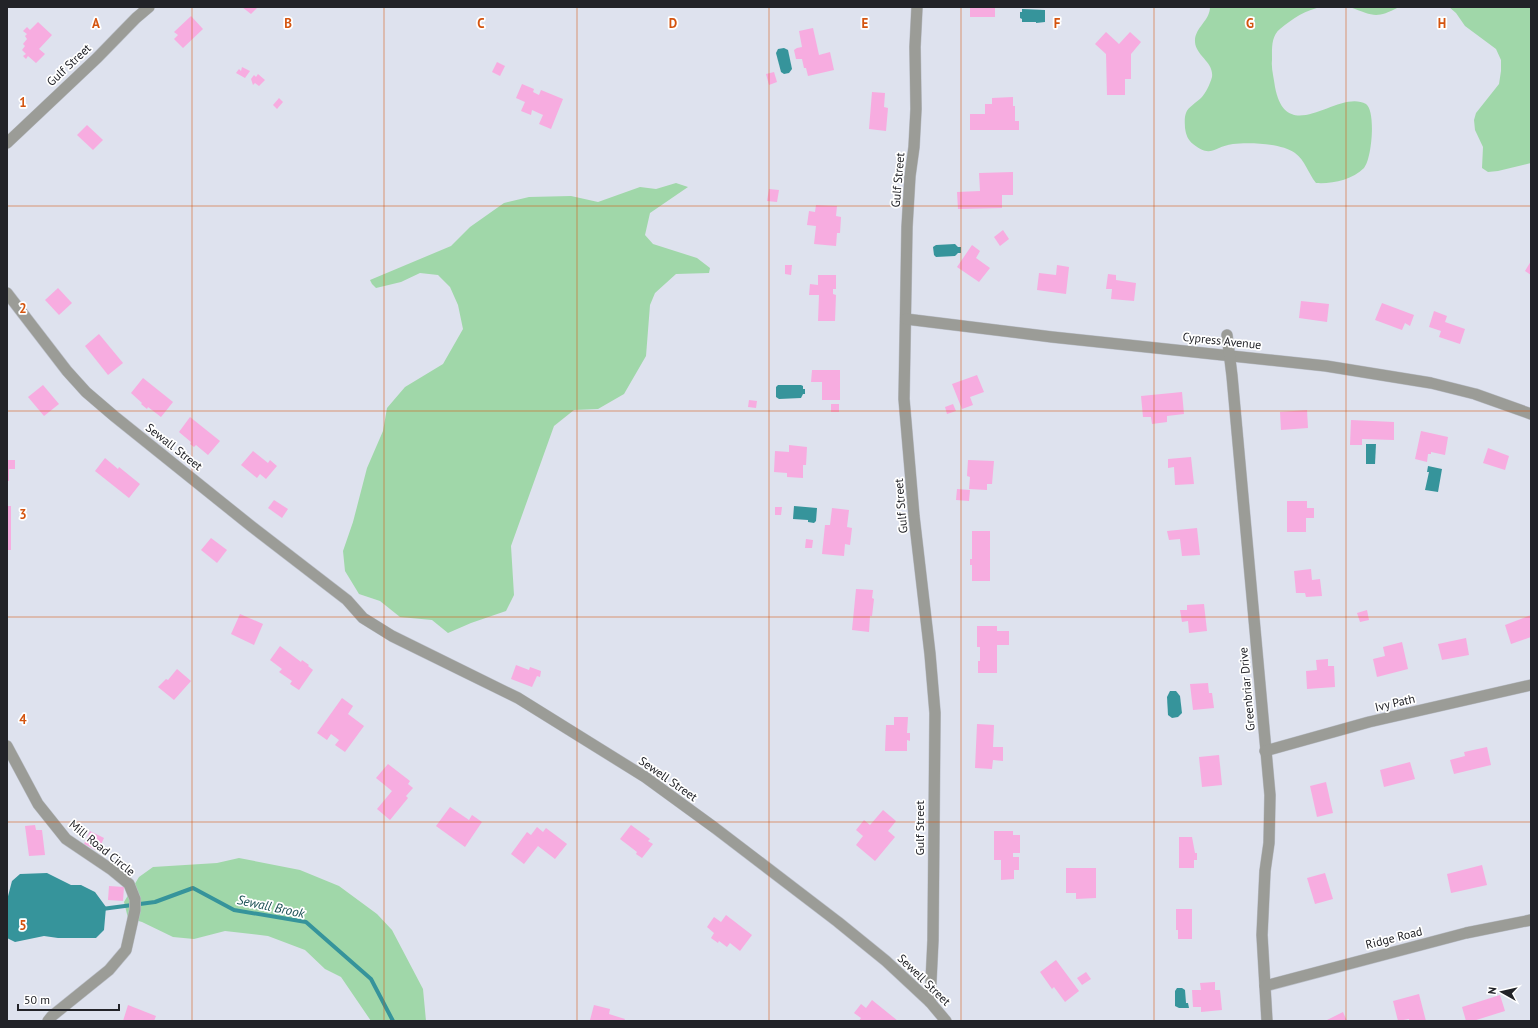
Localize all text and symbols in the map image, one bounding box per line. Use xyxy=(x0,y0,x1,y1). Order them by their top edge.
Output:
text: A xyxy=(92,15,100,32)
text: B xyxy=(284,15,292,32)
text: C xyxy=(477,15,485,32)
text: D xyxy=(669,15,677,32)
text: E xyxy=(862,15,869,32)
text: F xyxy=(1054,15,1061,32)
text: G xyxy=(1246,15,1254,32)
text: H xyxy=(1438,15,1446,32)
street label: Gulf Street xyxy=(43,40,94,89)
text: 1 xyxy=(19,94,27,111)
street label: Gulf Street xyxy=(888,152,907,208)
text: 2 xyxy=(19,300,27,317)
street label: Cypress Avenue xyxy=(1182,329,1262,352)
street label: Sewall Street xyxy=(143,420,206,473)
street label: Gulf Street xyxy=(891,478,910,534)
text: 3 xyxy=(19,506,27,523)
street label: Greenbriar Drive xyxy=(1235,647,1258,732)
street label: Ivy Path xyxy=(1373,691,1416,714)
text: 4 xyxy=(19,711,27,728)
street label: Sewell Street xyxy=(636,753,700,804)
street label: Gulf Street xyxy=(912,801,927,856)
street label: Mill Road Circle xyxy=(66,816,138,879)
water label: Sewall Brook xyxy=(236,891,307,922)
text: 5 xyxy=(19,917,27,934)
street label: Ridge Road xyxy=(1364,923,1424,952)
street label: Sewell Street xyxy=(895,951,954,1009)
north arrow xyxy=(1482,972,1522,1012)
scale bar xyxy=(18,986,119,1012)
text: N xyxy=(1485,986,1500,995)
text: 50 m xyxy=(24,992,50,1007)

